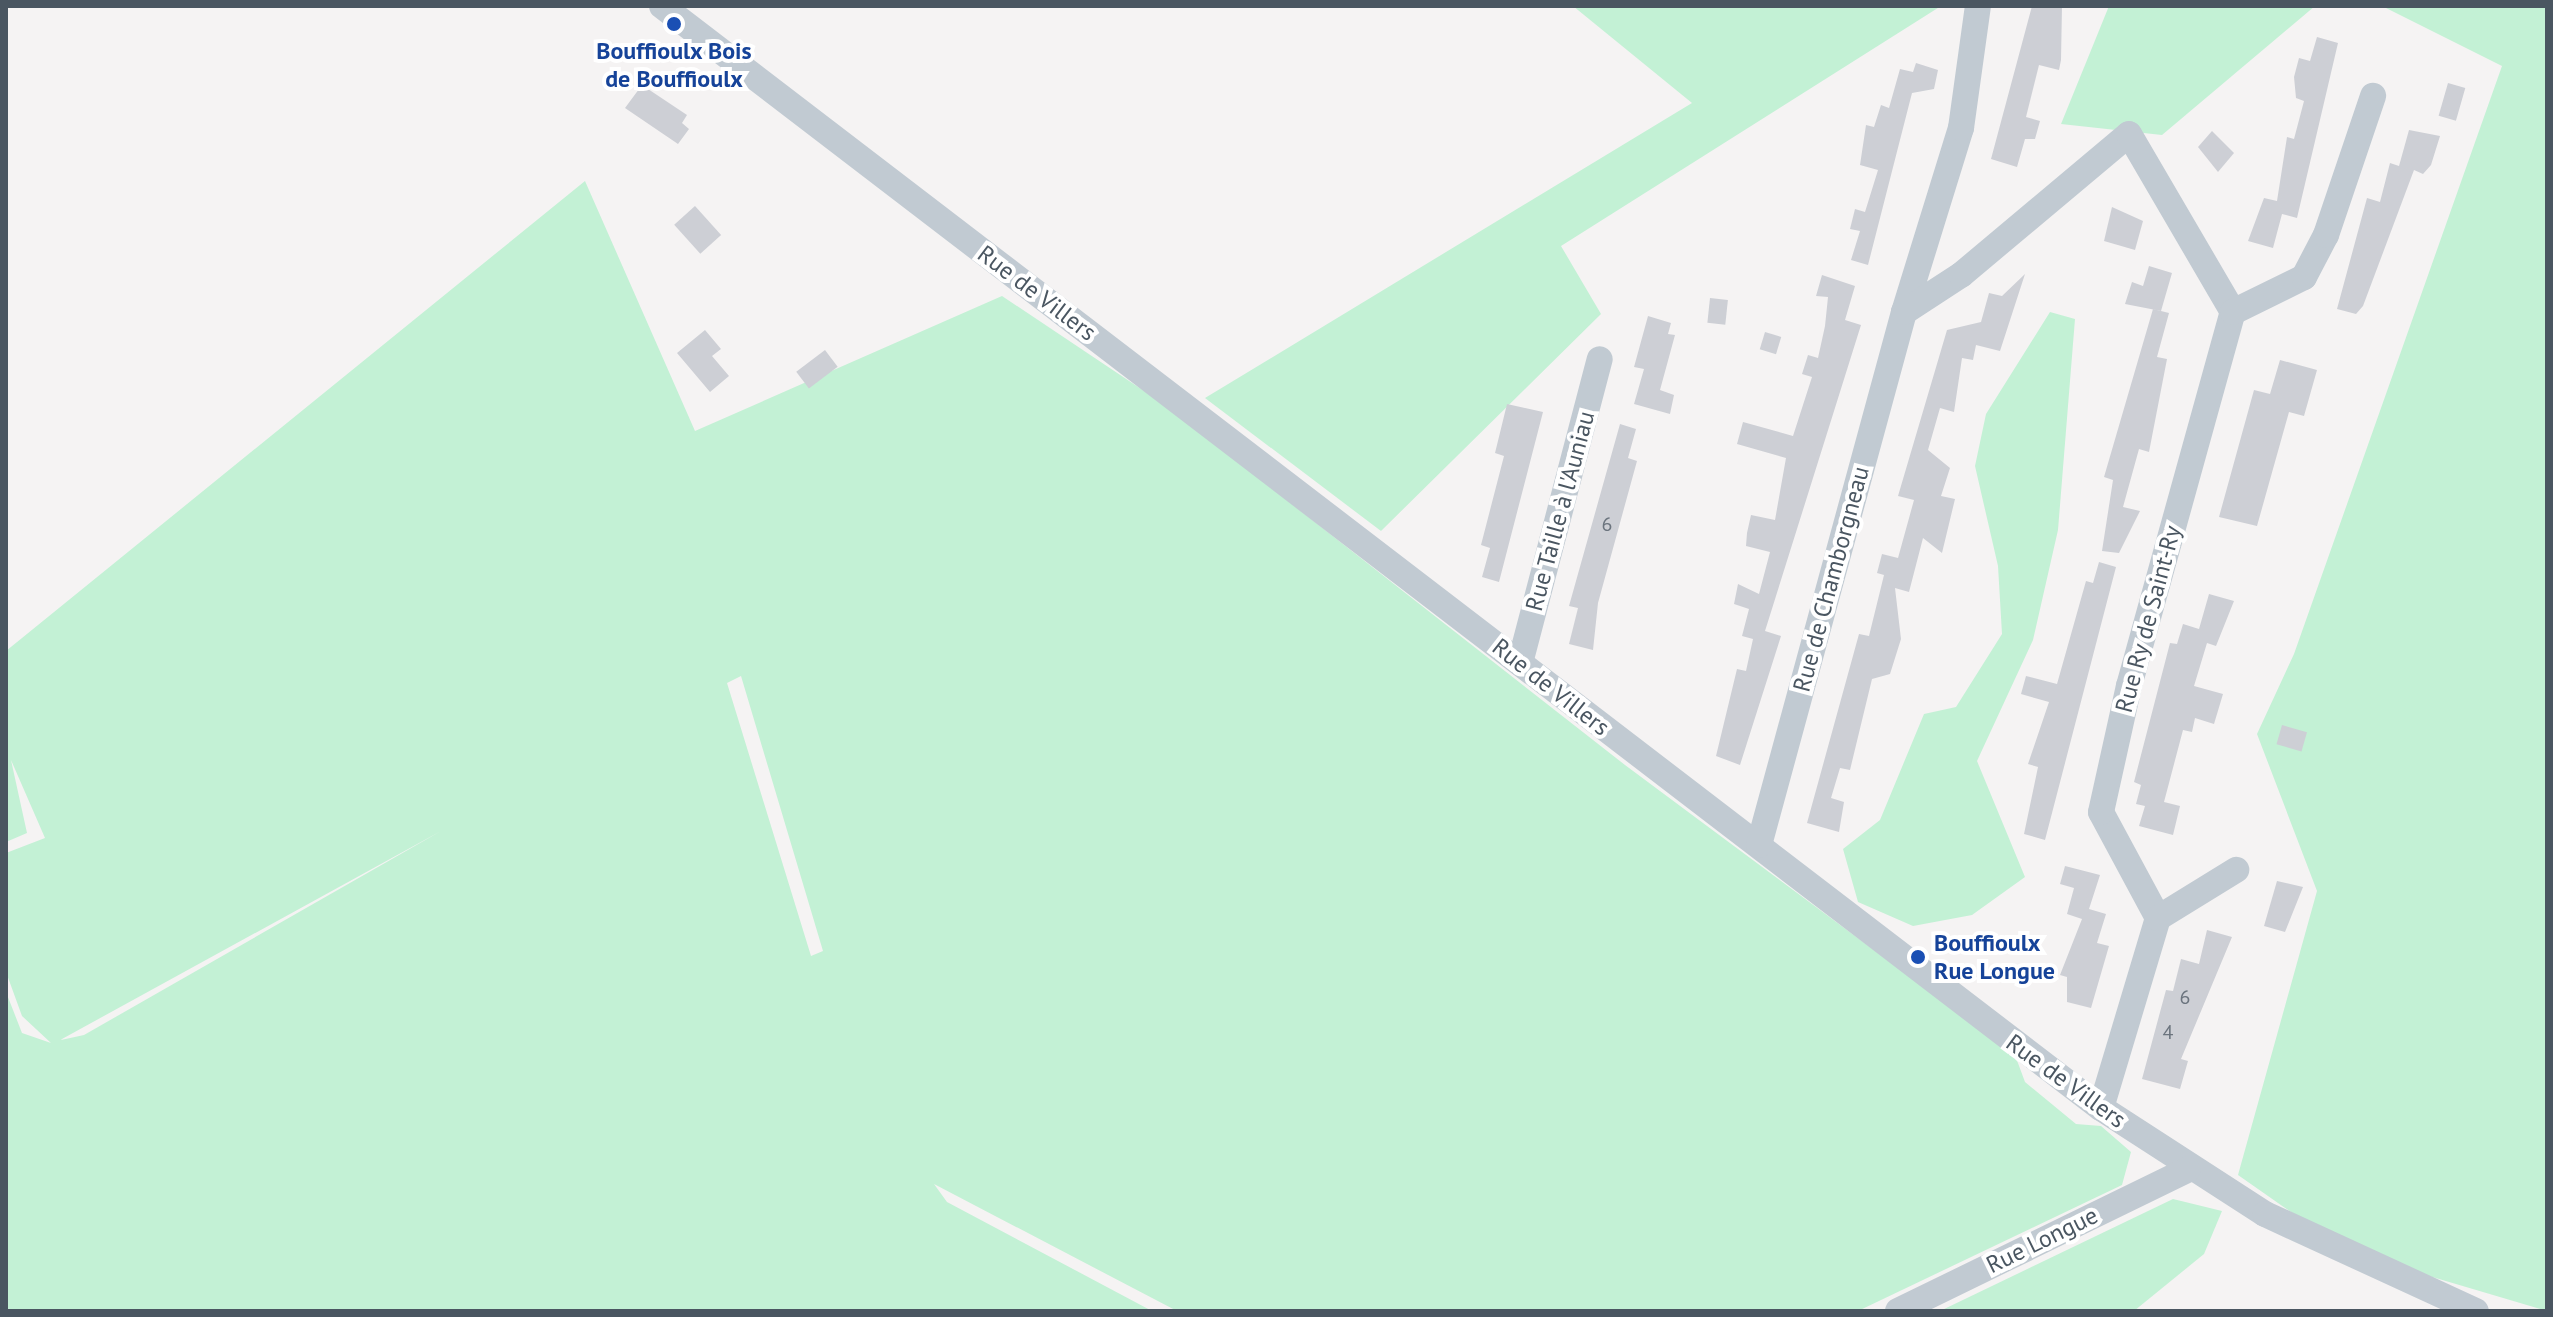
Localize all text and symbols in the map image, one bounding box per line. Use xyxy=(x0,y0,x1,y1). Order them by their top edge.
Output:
marker: Bouffioulx Bois de Bouffioulx xyxy=(665,15,683,33)
place label: Bouffioulx Bois de Bouffioulx xyxy=(596,37,752,93)
street label: Rue de Villers xyxy=(972,239,1102,347)
street label: Rue Taille à l'Auniau xyxy=(1519,408,1601,614)
street label: Rue de Chamborgneau xyxy=(1787,463,1875,695)
house number: 6 xyxy=(1602,512,1612,536)
street label: Rue Ry de Saint-Ry xyxy=(2109,522,2187,716)
street label: Rue de Villers xyxy=(1486,632,1616,742)
place label: Bouffioulx Rue Longue xyxy=(1934,929,2055,985)
marker: Bouffioulx Rue Longue xyxy=(1909,948,1927,966)
house number: 6 xyxy=(2180,985,2190,1009)
house number: 4 xyxy=(2163,1020,2173,1044)
street label: Rue de Villers xyxy=(2000,1028,2132,1134)
street label: Rue Longue xyxy=(1982,1201,2102,1279)

